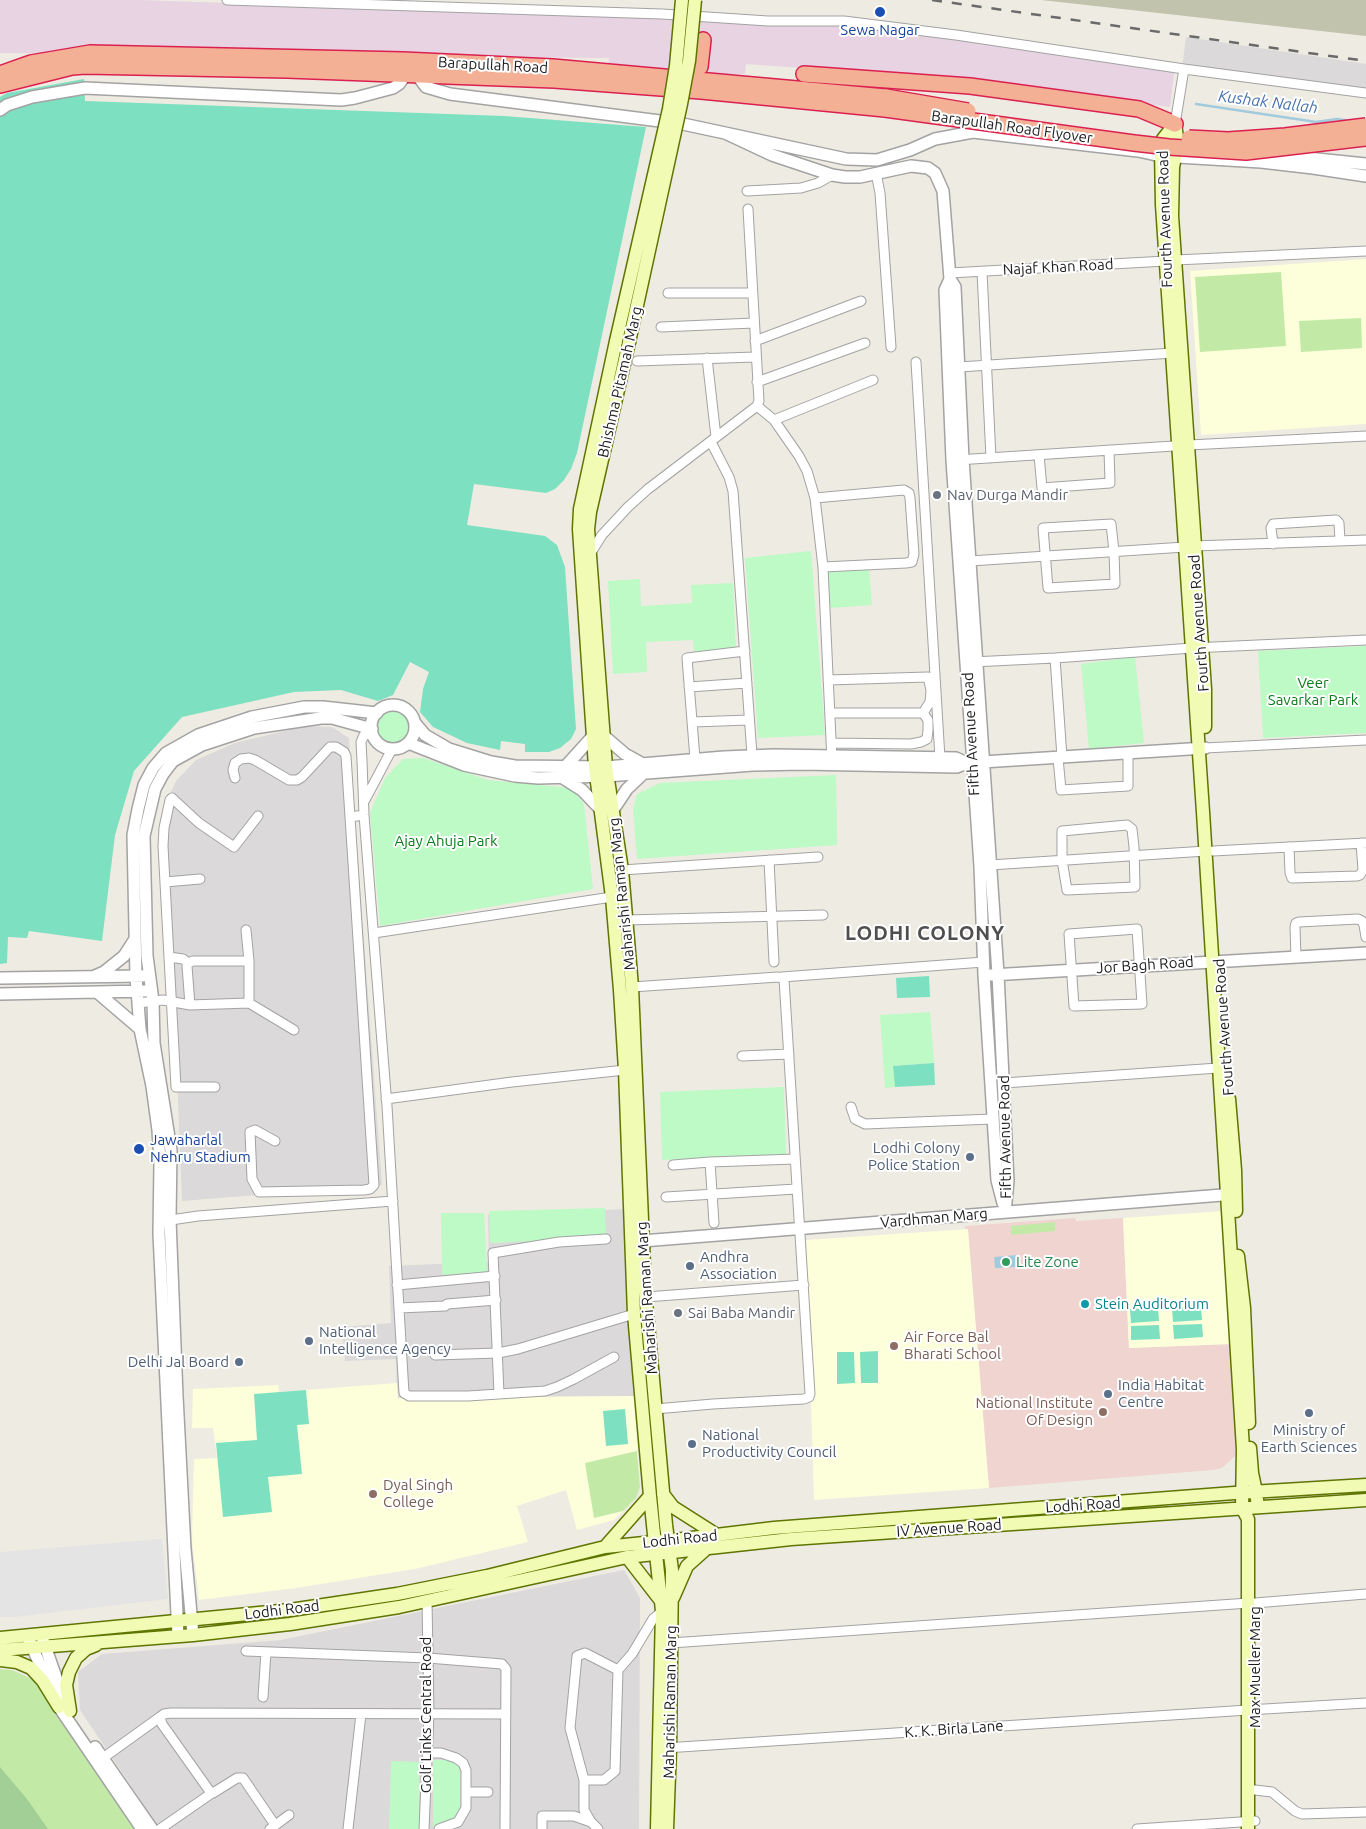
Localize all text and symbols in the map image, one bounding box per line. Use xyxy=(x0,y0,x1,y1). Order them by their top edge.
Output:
marker: Sewa Nagar xyxy=(873,5,887,19)
place label: Sewa Nagar xyxy=(840,21,920,39)
street label: Barapullah Road xyxy=(438,53,548,77)
water label: Kushak Nallah xyxy=(1217,86,1319,118)
street label: Barapullah Road Flyover xyxy=(930,107,1094,147)
street label: Fourth Avenue Road xyxy=(1154,150,1176,288)
street label: Najaf Khan Road xyxy=(1002,255,1114,279)
street label: Bhishma Pitamah Marg xyxy=(594,305,646,459)
place label: Nav Durga Mandir xyxy=(947,486,1068,504)
marker: Nav Durga Mandir xyxy=(931,489,943,501)
street label: Fourth Avenue Road xyxy=(1185,554,1213,692)
street label: Fifth Avenue Road xyxy=(959,672,983,796)
park label: Veer Savarkar Park xyxy=(1268,674,1358,709)
street label: Maharishi Raman Marg xyxy=(605,817,639,971)
park label: Ajay Ahuja Park xyxy=(394,832,498,850)
district label: LODHI COLONY xyxy=(843,921,1007,945)
street label: Jor Bagh Road xyxy=(1096,953,1194,977)
street label: Fourth Avenue Road xyxy=(1210,958,1238,1096)
street label: Fifth Avenue Road xyxy=(995,1075,1015,1199)
place label: Jawaharlal Nehru Stadium xyxy=(150,1131,251,1166)
place label: Lodhi Colony Police Station xyxy=(868,1139,960,1174)
marker: Jawaharlal Nehru Stadium xyxy=(132,1142,146,1156)
marker: Lodhi Colony Police Station xyxy=(964,1151,976,1163)
street label: Vardhman Marg xyxy=(880,1204,988,1232)
street label: Maharishi Raman Marg xyxy=(633,1221,661,1375)
place label: Andhra Association xyxy=(700,1248,777,1283)
place label: Lite Zone xyxy=(1016,1253,1079,1271)
marker: Lite Zone xyxy=(1000,1256,1012,1268)
marker: Andhra Association xyxy=(684,1260,696,1272)
place label: Stein Auditorium xyxy=(1095,1295,1209,1313)
marker: Stein Auditorium xyxy=(1079,1298,1091,1310)
place label: Sai Baba Mandir xyxy=(688,1304,795,1322)
marker: Sai Baba Mandir xyxy=(672,1307,684,1319)
place label: National Intelligence Agency xyxy=(319,1323,451,1358)
place label: Air Force Bal Bharati School xyxy=(904,1328,1001,1363)
marker: National Intelligence Agency xyxy=(303,1335,315,1347)
marker: Air Force Bal Bharati School xyxy=(888,1340,900,1352)
place label: Delhi Jal Board xyxy=(128,1353,229,1371)
marker: Delhi Jal Board xyxy=(233,1356,245,1368)
place label: India Habitat Centre xyxy=(1118,1376,1204,1411)
marker: India Habitat Centre xyxy=(1102,1388,1114,1400)
place label: National Institute Of Design xyxy=(976,1394,1093,1429)
marker: National Institute Of Design xyxy=(1097,1406,1109,1418)
marker: Ministry of Earth Sciences xyxy=(1303,1407,1315,1419)
place label: Ministry of Earth Sciences xyxy=(1261,1421,1357,1456)
place label: National Productivity Council xyxy=(702,1426,836,1461)
marker: National Productivity Council xyxy=(686,1438,698,1450)
place label: Dyal Singh College xyxy=(383,1476,453,1511)
marker: Dyal Singh College xyxy=(367,1488,379,1500)
street label: Lodhi Road xyxy=(1045,1493,1121,1517)
street label: IV Avenue Road xyxy=(896,1515,1002,1541)
street label: Lodhi Road xyxy=(642,1526,718,1552)
street label: Lodhi Road xyxy=(243,1596,321,1624)
street label: Max Mueller Marg xyxy=(1246,1606,1264,1728)
street label: Maharishi Raman Marg xyxy=(660,1625,680,1779)
street label: Golf Links Central Road xyxy=(417,1637,435,1793)
street label: K. K. Birla Lane xyxy=(904,1717,1004,1741)

